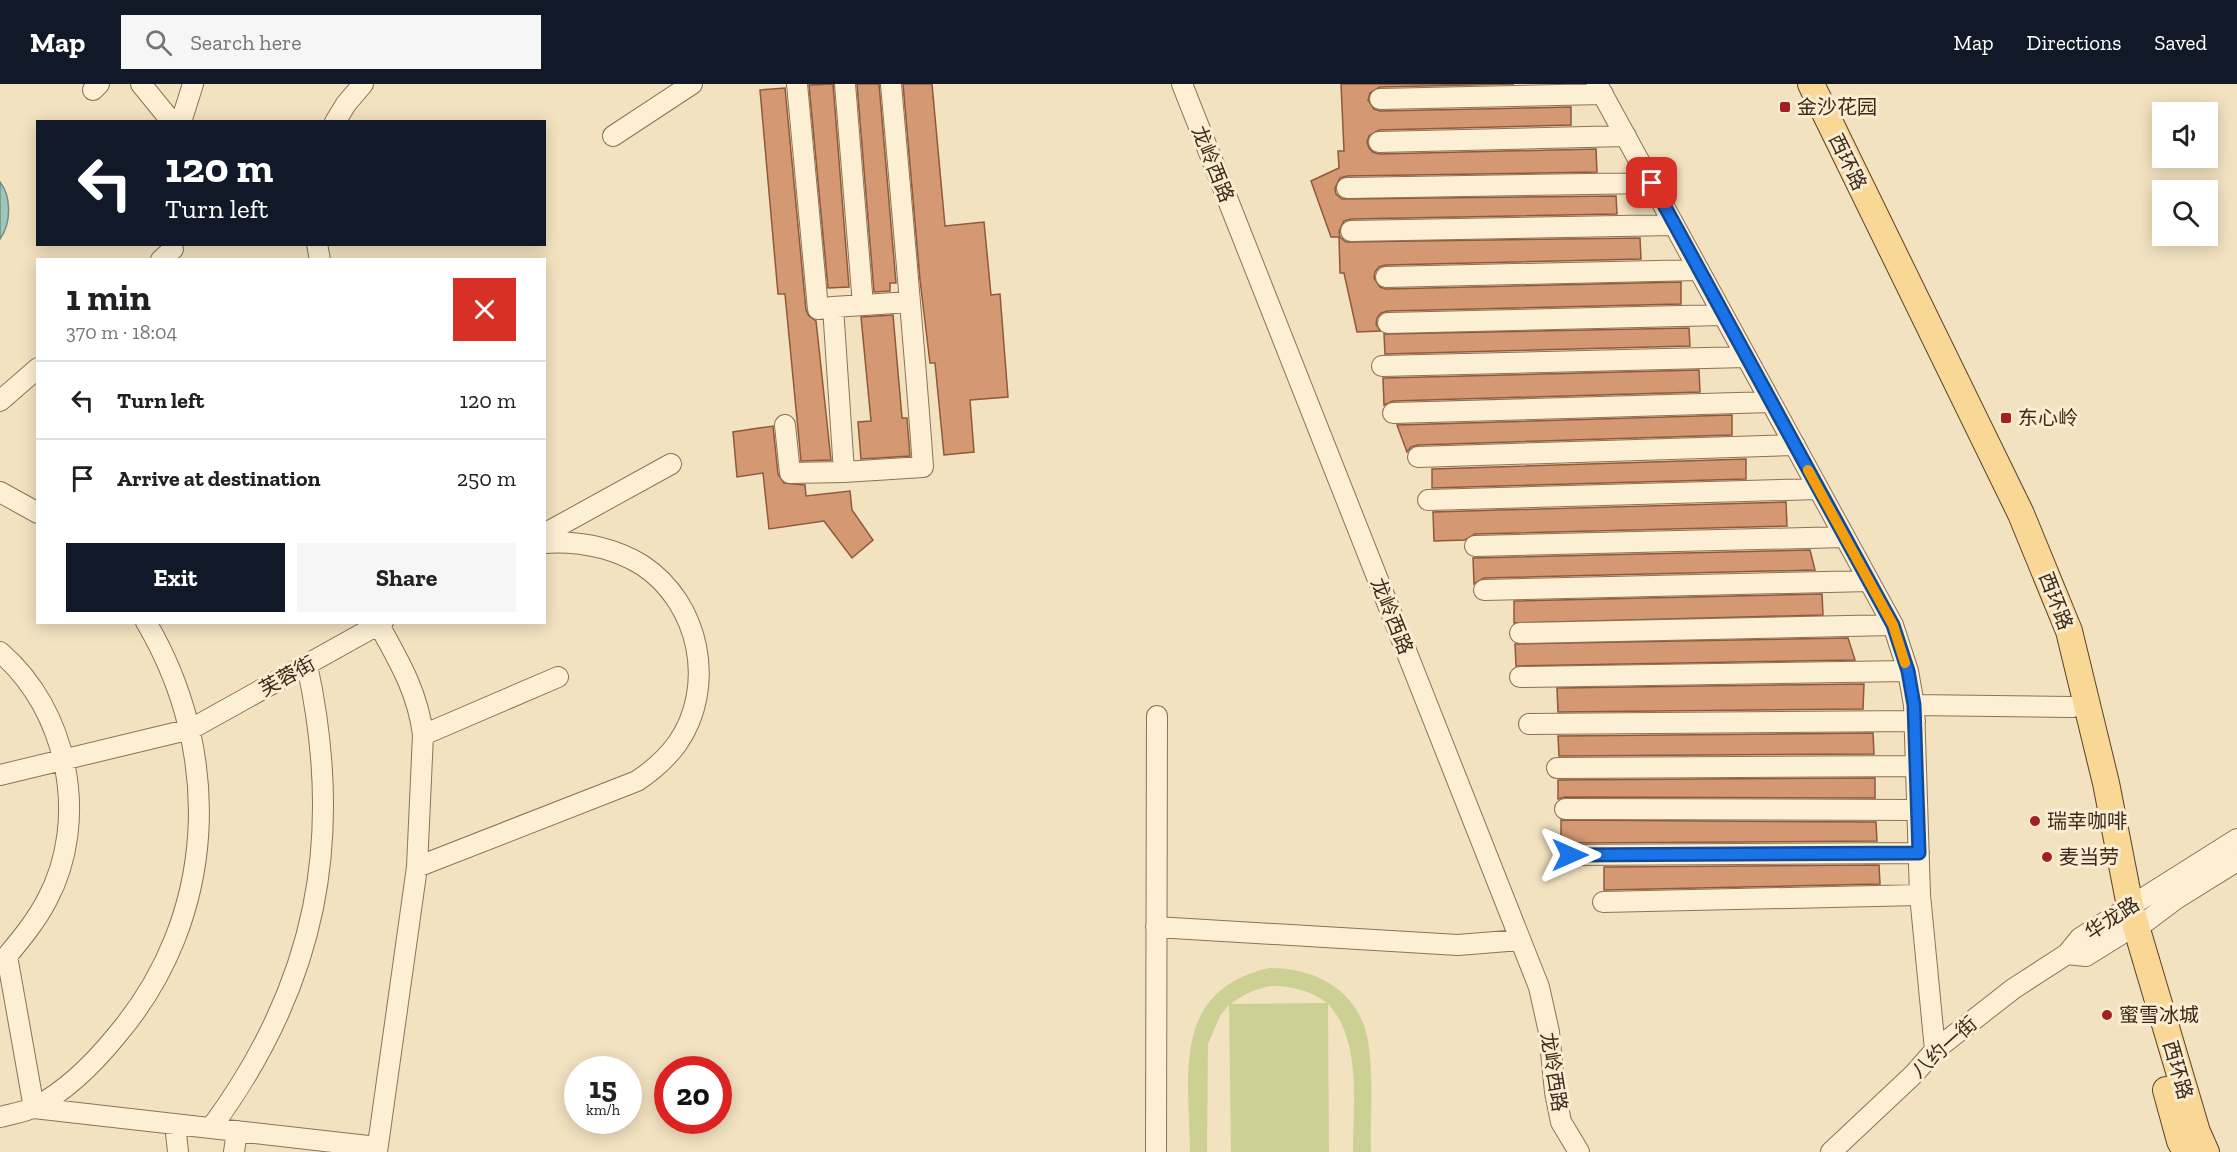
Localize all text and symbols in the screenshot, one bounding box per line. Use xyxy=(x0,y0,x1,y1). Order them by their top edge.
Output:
search box xyxy=(121,15,541,69)
text: Map xyxy=(30,26,85,59)
icon: search xyxy=(142,26,175,59)
text: Search here xyxy=(190,29,302,56)
text: Map xyxy=(1954,30,1994,55)
text: Directions xyxy=(2027,30,2121,55)
text: Saved xyxy=(2154,30,2207,55)
place label: 金沙花园 xyxy=(1797,95,1877,119)
marker: 金沙花园 xyxy=(1778,100,1792,114)
map controls xyxy=(2152,102,2218,246)
button: sound xyxy=(2152,102,2218,168)
street label: 龙岭西路 xyxy=(1187,122,1239,206)
street label: 西环路 xyxy=(1824,130,1872,194)
text: 120 m xyxy=(165,142,273,193)
icon: left xyxy=(66,144,144,222)
pin xyxy=(1626,157,1677,208)
icon: arrive xyxy=(1635,166,1668,199)
button: search xyxy=(2152,180,2218,246)
text: Turn left xyxy=(165,193,268,225)
text: 1 min xyxy=(66,276,151,319)
button: close xyxy=(453,278,516,341)
text: 370 m · 18:04 xyxy=(66,320,177,344)
icon: left xyxy=(66,384,99,417)
text: Turn left xyxy=(117,387,204,414)
text: 120 m xyxy=(460,387,516,414)
place label: 东心岭 xyxy=(2018,406,2078,430)
marker: 东心岭 xyxy=(1999,411,2013,425)
icon: arrive xyxy=(66,462,99,495)
text: Arrive at destination xyxy=(117,465,320,492)
text: 250 m xyxy=(457,465,516,492)
button: Exit xyxy=(66,543,285,612)
button: Share xyxy=(297,543,516,612)
street label: 西环路 xyxy=(2034,569,2078,633)
street label: 龙岭西路 xyxy=(1366,574,1418,658)
street label: 芙蓉街 xyxy=(255,651,319,701)
place label: 瑞幸咖啡 xyxy=(2047,809,2127,833)
marker: 瑞幸咖啡 xyxy=(2028,814,2042,828)
position arrow xyxy=(1538,823,1602,887)
place label: 麦当劳 xyxy=(2059,845,2119,869)
marker: 麦当劳 xyxy=(2040,850,2054,864)
street label: 华龙路 xyxy=(2080,892,2144,944)
place label: 蜜雪冰城 xyxy=(2119,1003,2199,1027)
marker: 蜜雪冰城 xyxy=(2100,1008,2114,1022)
street label: 八约一街 xyxy=(1906,1011,1982,1083)
street label: 龙岭西路 xyxy=(1536,1031,1572,1113)
street label: 西环路 xyxy=(2158,1038,2198,1102)
speed limit sign: 20 xyxy=(654,1056,732,1134)
text: 15 xyxy=(589,1070,617,1106)
text: km/h xyxy=(586,1101,620,1119)

